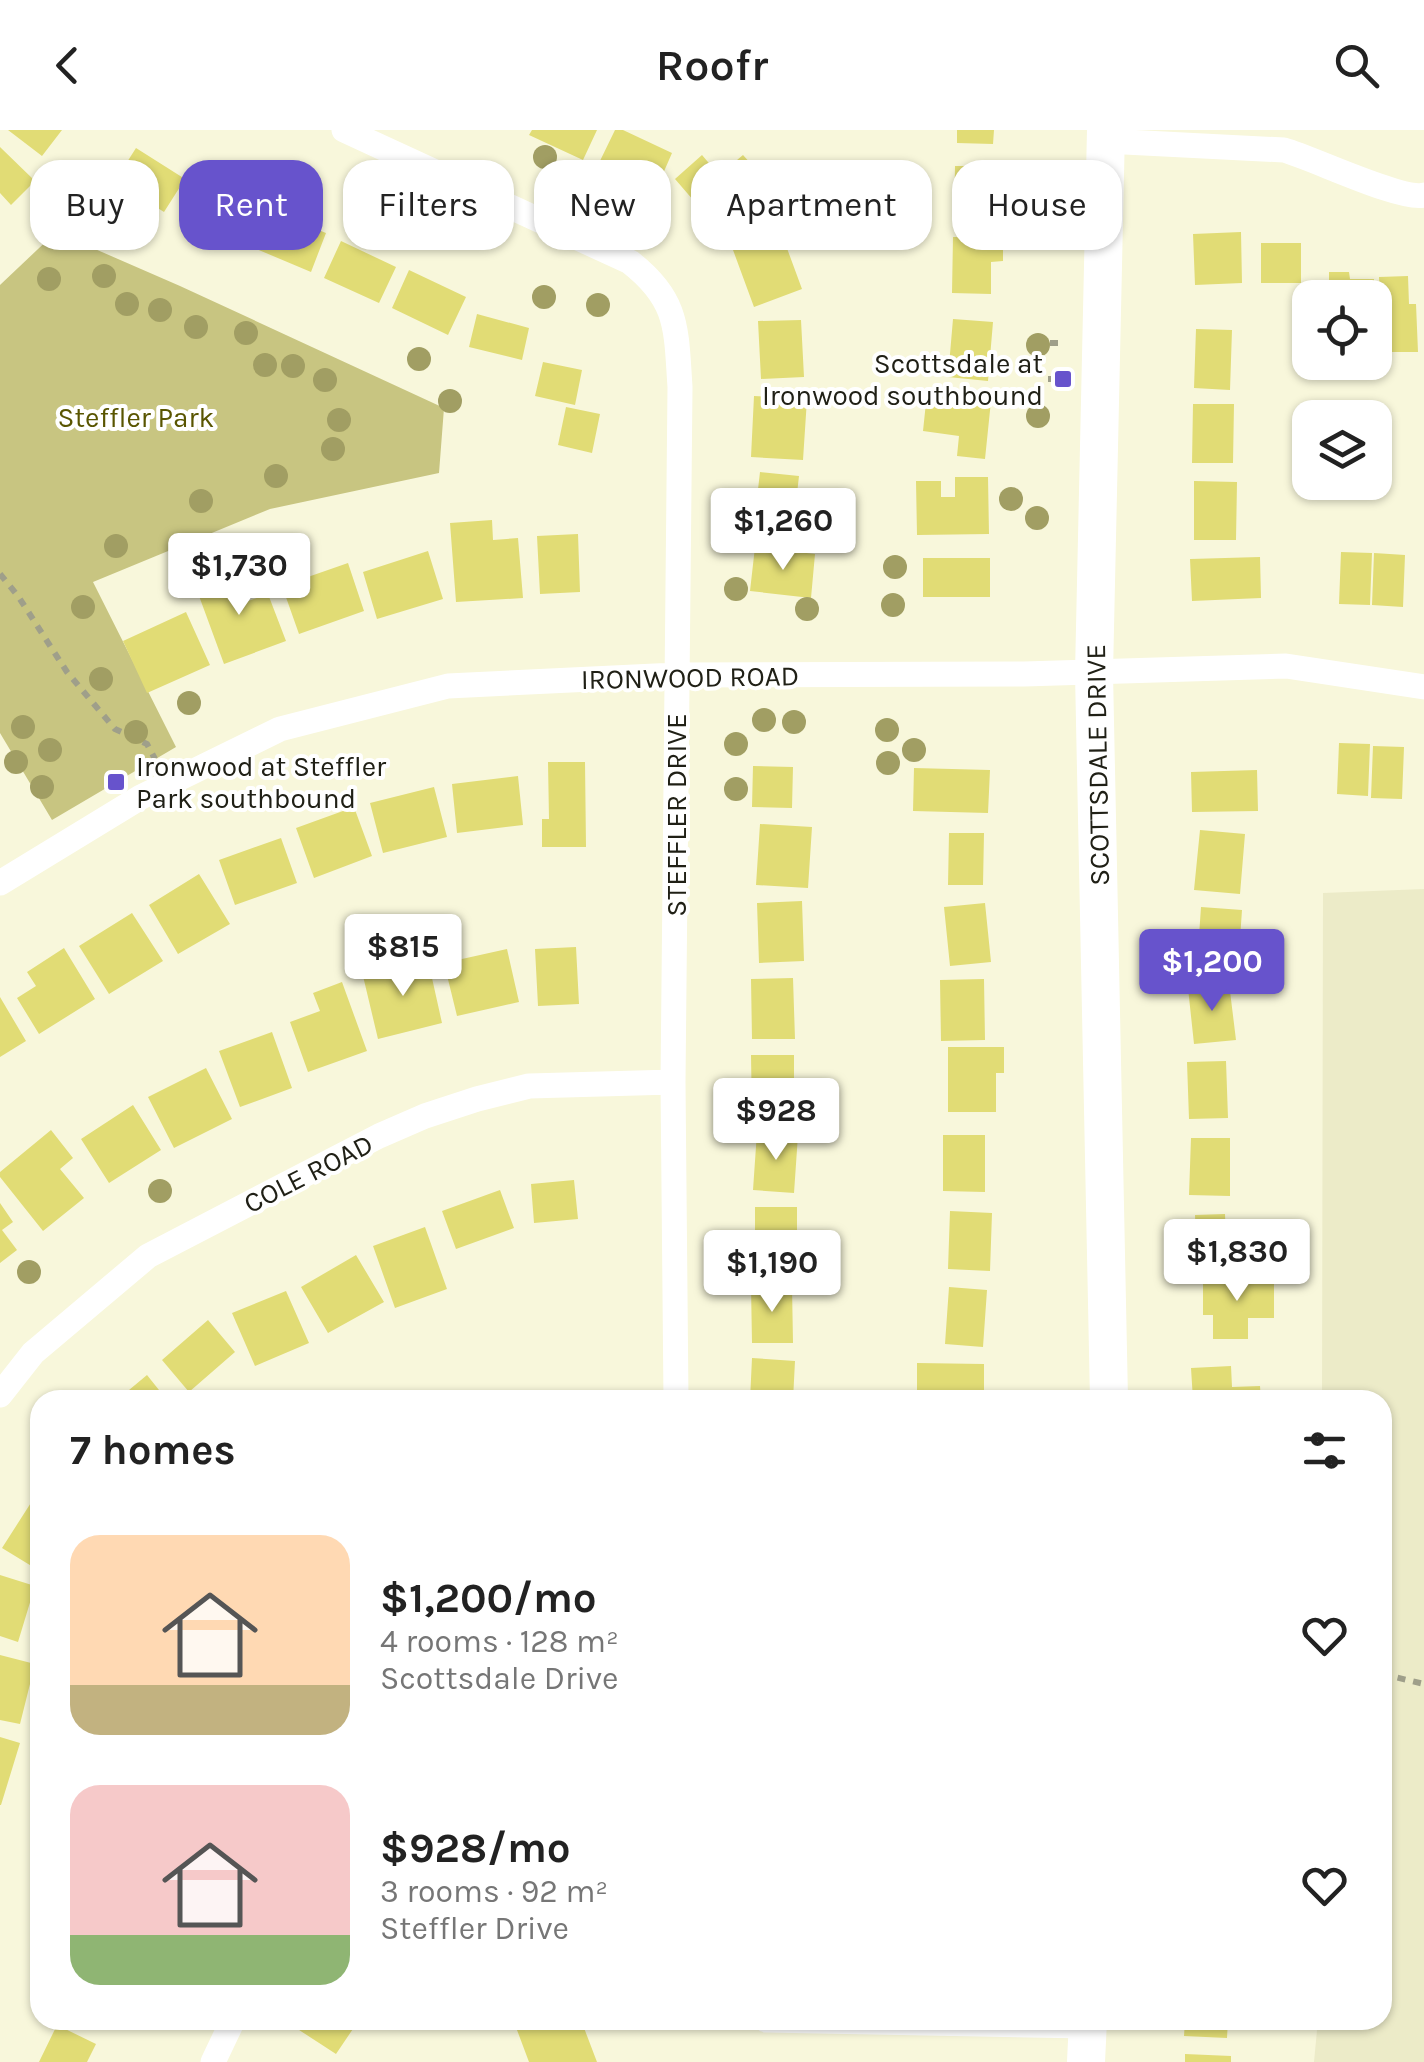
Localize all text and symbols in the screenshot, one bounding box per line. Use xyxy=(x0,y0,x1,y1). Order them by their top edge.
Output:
icon: back xyxy=(40,38,95,93)
icon: search xyxy=(1329,38,1384,93)
text: Roofr xyxy=(656,39,768,91)
chip: Buy xyxy=(30,160,159,250)
chip: Rent xyxy=(179,160,323,250)
chip: Filters xyxy=(343,160,514,250)
chip: New xyxy=(534,160,671,250)
chip: Apartment xyxy=(691,160,932,250)
chip: House xyxy=(952,160,1122,250)
map controls xyxy=(1292,280,1392,500)
button: locate xyxy=(1292,280,1392,380)
place label: Scottsdale at Ironwood southbound xyxy=(762,347,1043,412)
marker: Scottsdale at Ironwood southbound xyxy=(1052,368,1074,390)
button: layers xyxy=(1292,400,1392,500)
park label: Steffler Park xyxy=(58,401,214,434)
pin: $1,260 xyxy=(702,488,864,573)
text: $1,260 xyxy=(733,502,833,539)
pin: $1,730 xyxy=(158,533,320,618)
text: $1,730 xyxy=(190,547,288,584)
street label: SCOTTSDALE DRIVE xyxy=(1079,644,1116,886)
street label: IRONWOOD ROAD xyxy=(581,659,799,696)
street label: STEFFLER DRIVE xyxy=(660,713,693,917)
place label: Ironwood at Steffler Park southbound xyxy=(136,750,387,815)
marker: Ironwood at Steffler Park southbound xyxy=(105,771,127,793)
pin: $815 xyxy=(344,914,462,999)
text: $815 xyxy=(367,928,439,965)
pin: $1,200 xyxy=(1131,929,1293,1014)
text: $1,200 xyxy=(1161,943,1263,980)
pin: $928 xyxy=(717,1078,835,1163)
text: $928 xyxy=(735,1092,817,1129)
street label: COLE ROAD xyxy=(238,1127,378,1220)
pin: $1,830 xyxy=(1156,1219,1318,1304)
pin: $1,190 xyxy=(691,1230,853,1315)
text: $1,830 xyxy=(1186,1233,1288,1270)
text: $1,190 xyxy=(726,1244,818,1281)
icon: filters xyxy=(1297,1423,1352,1478)
text: 7 homes xyxy=(70,1425,236,1475)
text: $1,200/mo xyxy=(380,1573,597,1623)
icon: home xyxy=(150,1575,270,1695)
icon: heart xyxy=(1297,1608,1352,1663)
text: 4 rooms · 128 m² xyxy=(380,1623,619,1660)
text: Scottsdale Drive xyxy=(380,1660,619,1697)
text: $928/mo xyxy=(380,1823,571,1873)
icon: home xyxy=(150,1825,270,1945)
icon: heart xyxy=(1297,1858,1352,1913)
text: 3 rooms · 92 m² xyxy=(380,1873,608,1910)
text: Steffler Drive xyxy=(380,1910,569,1947)

